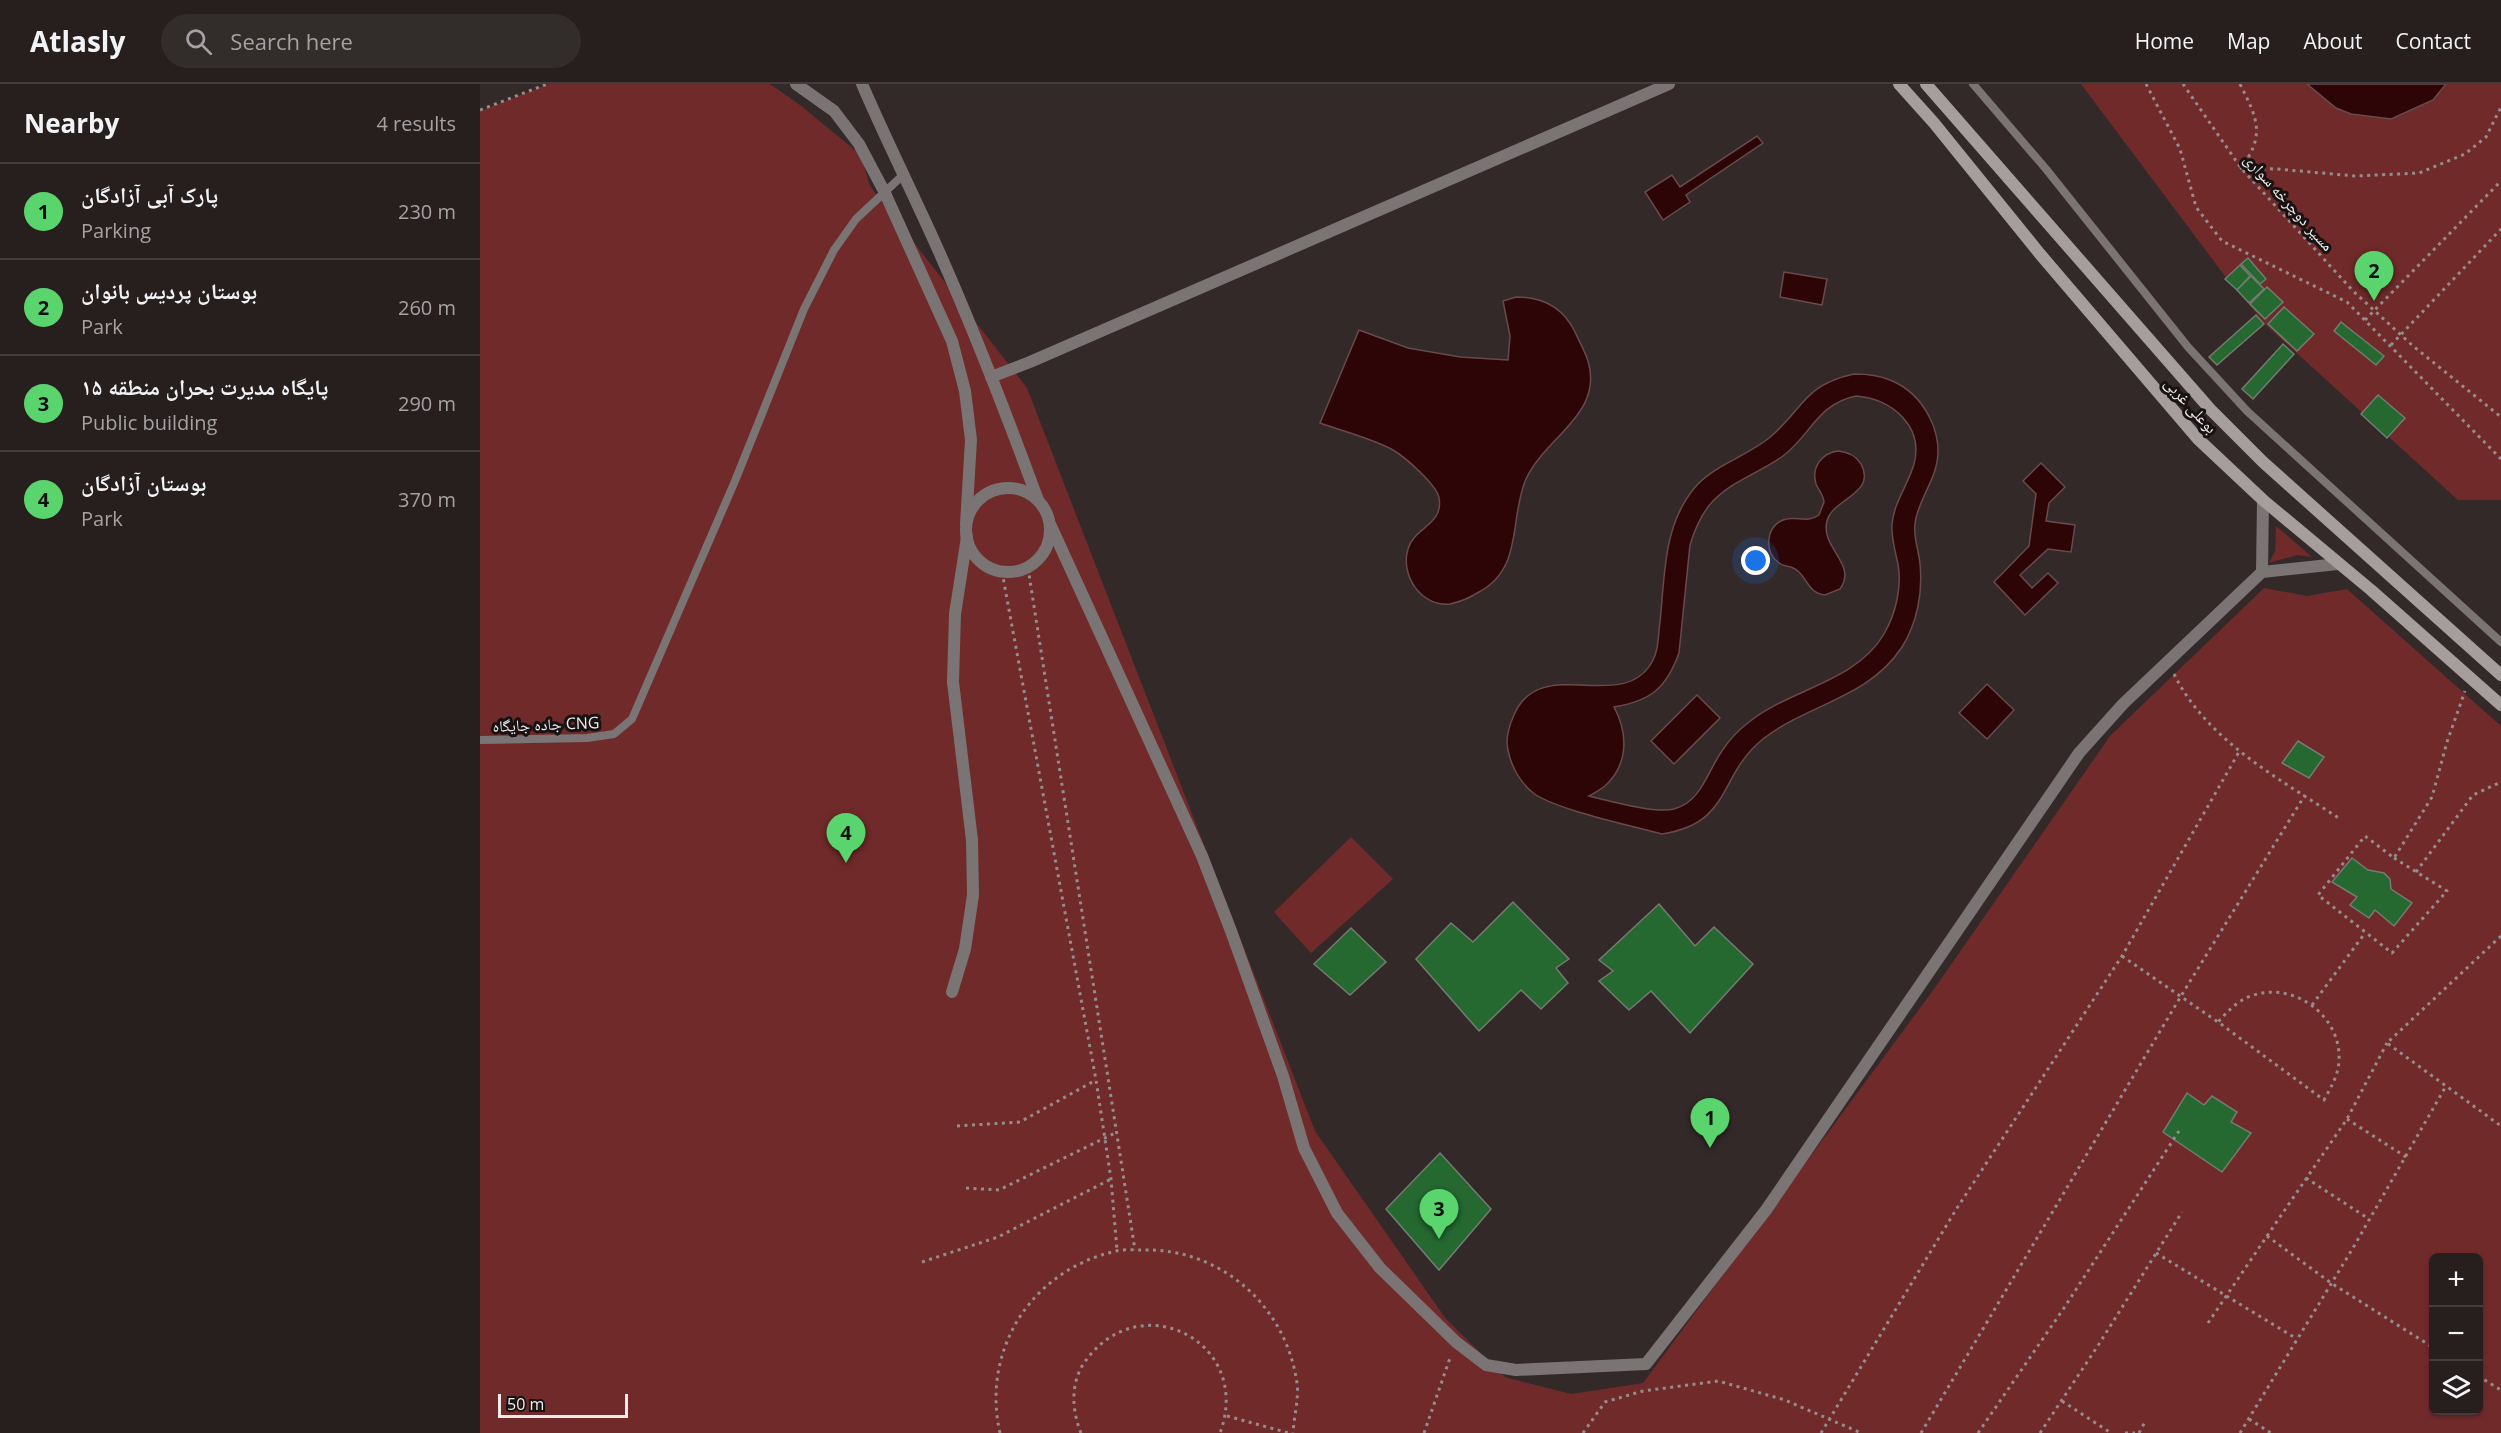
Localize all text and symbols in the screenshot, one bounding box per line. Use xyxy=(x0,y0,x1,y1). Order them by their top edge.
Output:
search box xyxy=(161,14,581,68)
text: Atlasly xyxy=(30,22,125,60)
icon: search xyxy=(182,25,215,58)
text: Search here xyxy=(230,26,353,56)
text: Home xyxy=(2135,27,2194,55)
text: Map xyxy=(2227,27,2270,55)
text: About xyxy=(2303,27,2363,55)
text: Contact xyxy=(2396,27,2471,55)
text: Nearby xyxy=(24,105,119,141)
text: 4 results xyxy=(376,110,456,137)
street label: مسیر دوچرخه سواری xyxy=(2239,148,2339,256)
text: پارک آبی آزادگان xyxy=(81,179,218,209)
text: 1 xyxy=(38,198,49,225)
text: 230 m xyxy=(398,198,456,225)
text: Parking xyxy=(81,217,151,244)
pin: 2 xyxy=(2354,252,2394,301)
text: بوستان پردیس بانوان xyxy=(81,275,257,305)
text: 2 xyxy=(38,294,49,321)
text: 260 m xyxy=(398,294,456,321)
text: Park xyxy=(81,313,123,340)
text: پایگاه مدیرت بحران منطقه ۱۵ xyxy=(81,371,328,401)
street label: بوعلی غربی xyxy=(2160,372,2222,438)
text: 3 xyxy=(38,390,49,417)
text: 290 m xyxy=(398,390,456,417)
text: Public building xyxy=(81,409,217,436)
text: بوستان آزادگان xyxy=(81,467,206,497)
text: 4 xyxy=(38,486,49,513)
text: 370 m xyxy=(398,486,456,513)
text: Park xyxy=(81,505,123,532)
your location xyxy=(1741,546,1770,575)
street label: جاده جایگاه CNG xyxy=(492,711,600,737)
pin: 4 xyxy=(826,814,866,863)
pin: 1 xyxy=(1690,1098,1730,1148)
pin: 3 xyxy=(1420,1190,1458,1239)
map controls xyxy=(2429,1253,2483,1415)
button: + xyxy=(2429,1253,2483,1307)
button: − xyxy=(2429,1307,2483,1361)
button: layers xyxy=(2429,1361,2483,1415)
scale bar xyxy=(498,1391,628,1418)
text: 50 m xyxy=(507,1393,544,1415)

